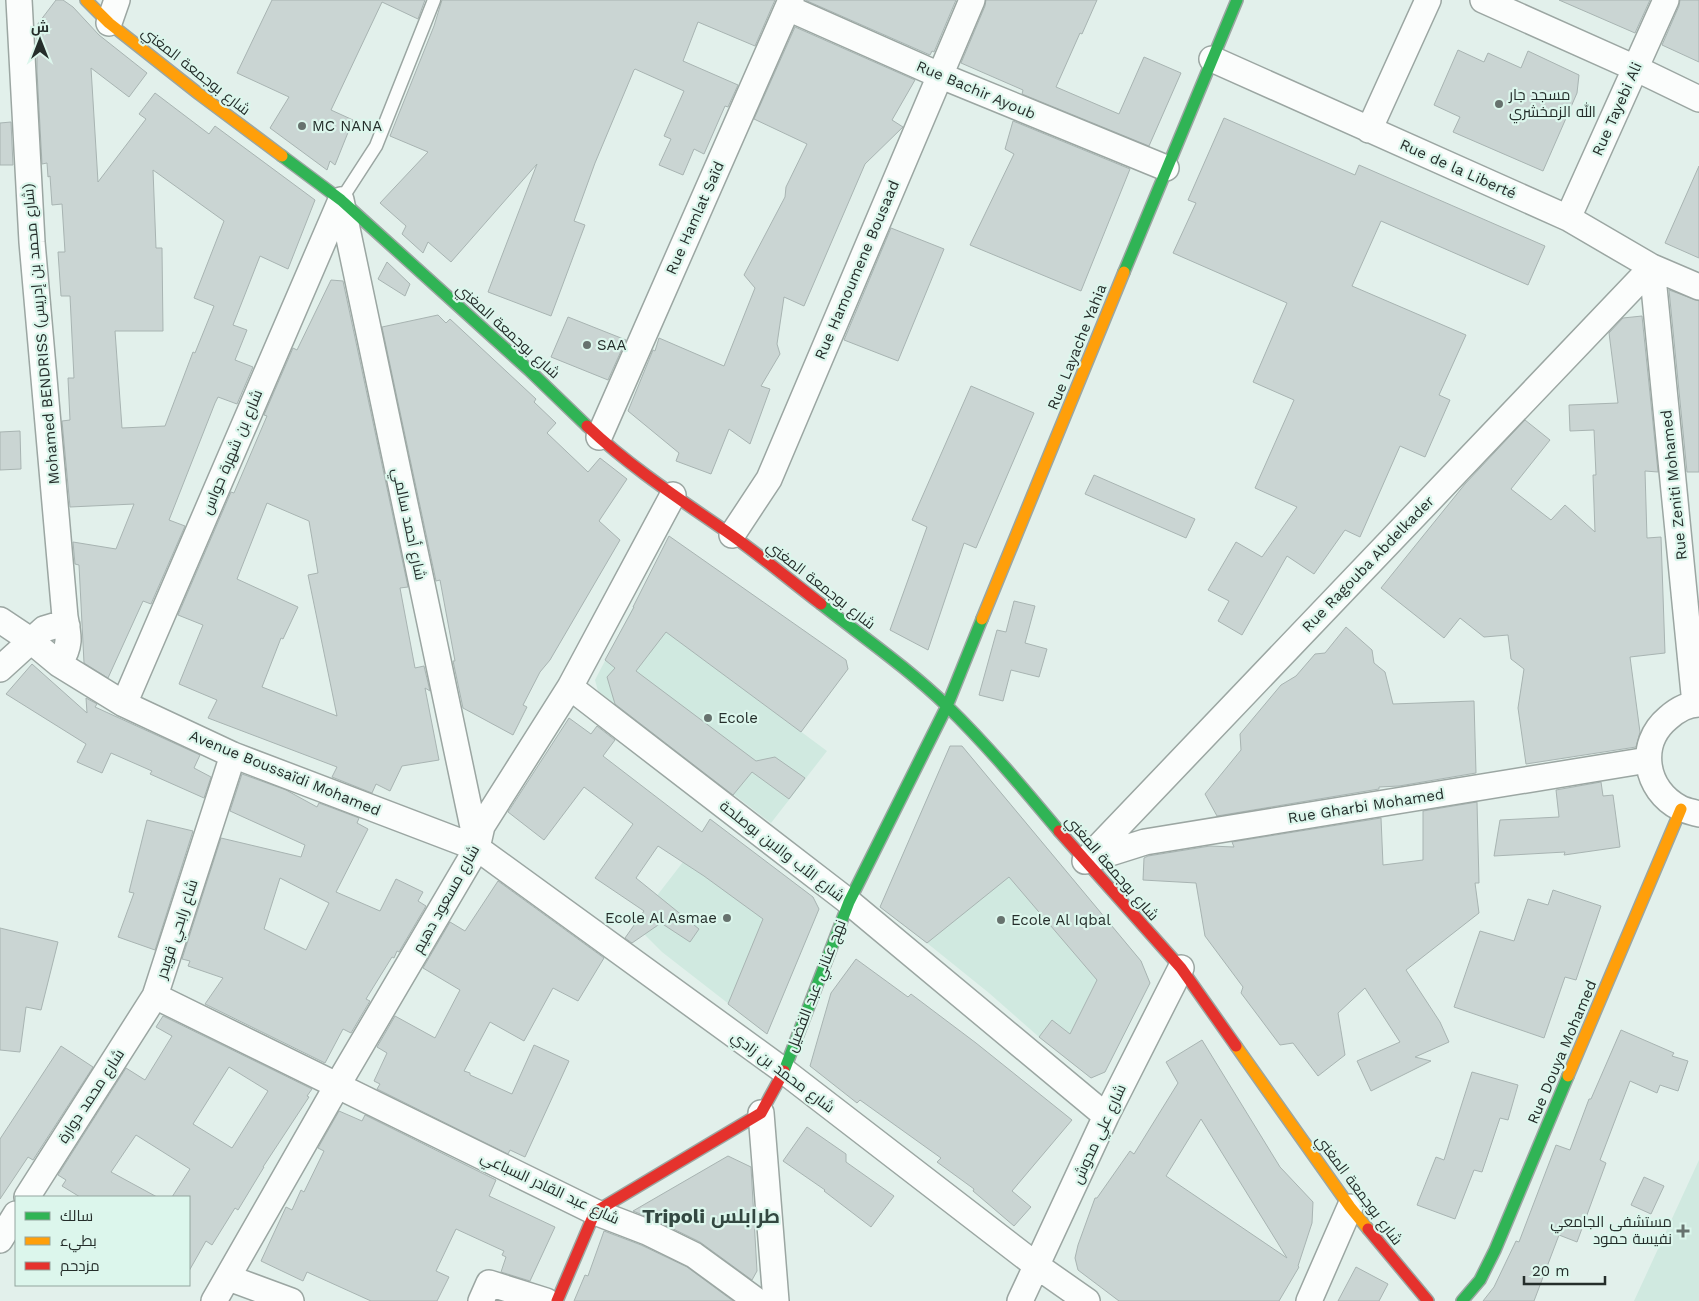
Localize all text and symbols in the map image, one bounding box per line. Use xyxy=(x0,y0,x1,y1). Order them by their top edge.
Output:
north arrow xyxy=(15,15,65,65)
text: ش xyxy=(31,19,49,36)
street label: شارع بوجمعة المغني xyxy=(136,23,254,121)
street label: Rue Bachir Ayoub xyxy=(914,57,1038,123)
street label: Rue Tayebi Ali xyxy=(1588,59,1646,159)
place label: مسجد جار الله الزمخشري xyxy=(1508,86,1596,124)
marker: مسجد جار الله الزمخشري xyxy=(1493,98,1505,110)
place label: MC NANA xyxy=(312,117,382,135)
marker: MC NANA xyxy=(296,120,308,132)
street label: Rue de la Liberté xyxy=(1397,135,1519,203)
street label: Rue Hamlat Saïd xyxy=(662,159,728,277)
street label: Rue Hamoumene Bousaad xyxy=(811,178,903,362)
street label: Mohamed BENDRISS (شارع محمد بن إدريس) xyxy=(19,182,65,485)
street label: شارع بوجمعة المغني xyxy=(451,280,563,384)
street label: Rue Layache Yahia xyxy=(1044,281,1111,413)
place label: SAA xyxy=(597,336,626,354)
marker: SAA xyxy=(581,339,593,351)
street label: شارع بن شهرة حواس xyxy=(198,387,268,518)
street label: Rue Zeniti Mohamed xyxy=(1657,409,1691,561)
street label: شارع أحمد سالمي xyxy=(385,466,431,582)
street label: Rue Ragouba Abdelkader xyxy=(1298,492,1438,636)
street label: شارع بوجمعة المغني xyxy=(761,537,879,635)
place label: Ecole xyxy=(718,709,758,727)
marker: Ecole xyxy=(702,712,714,724)
street label: Avenue Boussaïdi Mohamed xyxy=(187,726,383,820)
street label: Rue Gharbi Mohamed xyxy=(1287,785,1445,827)
street label: شارع الأب والابن بوصلحة xyxy=(715,797,848,907)
street label: شارع بوجمعة المغني xyxy=(1059,812,1162,926)
street label: شارع مسعود دهيم xyxy=(409,842,485,957)
street label: شاع رابحي قويدر xyxy=(152,877,204,983)
place label: Ecole Al Asmae xyxy=(605,909,717,927)
place label: Ecole Al Iqbal xyxy=(1011,911,1111,929)
marker: Ecole Al Asmae xyxy=(721,912,733,924)
marker: Ecole Al Iqbal xyxy=(995,914,1007,926)
street label: نهج عناني عبد الفضيل xyxy=(782,917,852,1056)
street label: Rue Douya Mohamed xyxy=(1524,977,1600,1127)
street label: شارع محمد بن زادي xyxy=(726,1027,838,1119)
street label: شارع محمد دوارة xyxy=(54,1046,130,1147)
street label: شارع علي مدوش xyxy=(1068,1081,1133,1188)
street label: شارع بوجمعة المغني xyxy=(1309,1131,1406,1250)
street label: شارع عبد القادر السباعي xyxy=(476,1148,622,1231)
legend xyxy=(15,1196,190,1286)
district label: Tripoli طرابلس xyxy=(642,1204,780,1228)
text: سالك xyxy=(60,1207,93,1225)
place label: مستشفى الجامعي نفيسة حمود xyxy=(1550,1213,1672,1248)
marker: مستشفى الجامعي نفيسة حمود xyxy=(1676,1224,1690,1238)
text: بطيء xyxy=(60,1232,97,1253)
scale bar xyxy=(1524,1254,1605,1286)
text: مزدحم xyxy=(60,1257,100,1276)
text: 20 m xyxy=(1532,1262,1570,1280)

